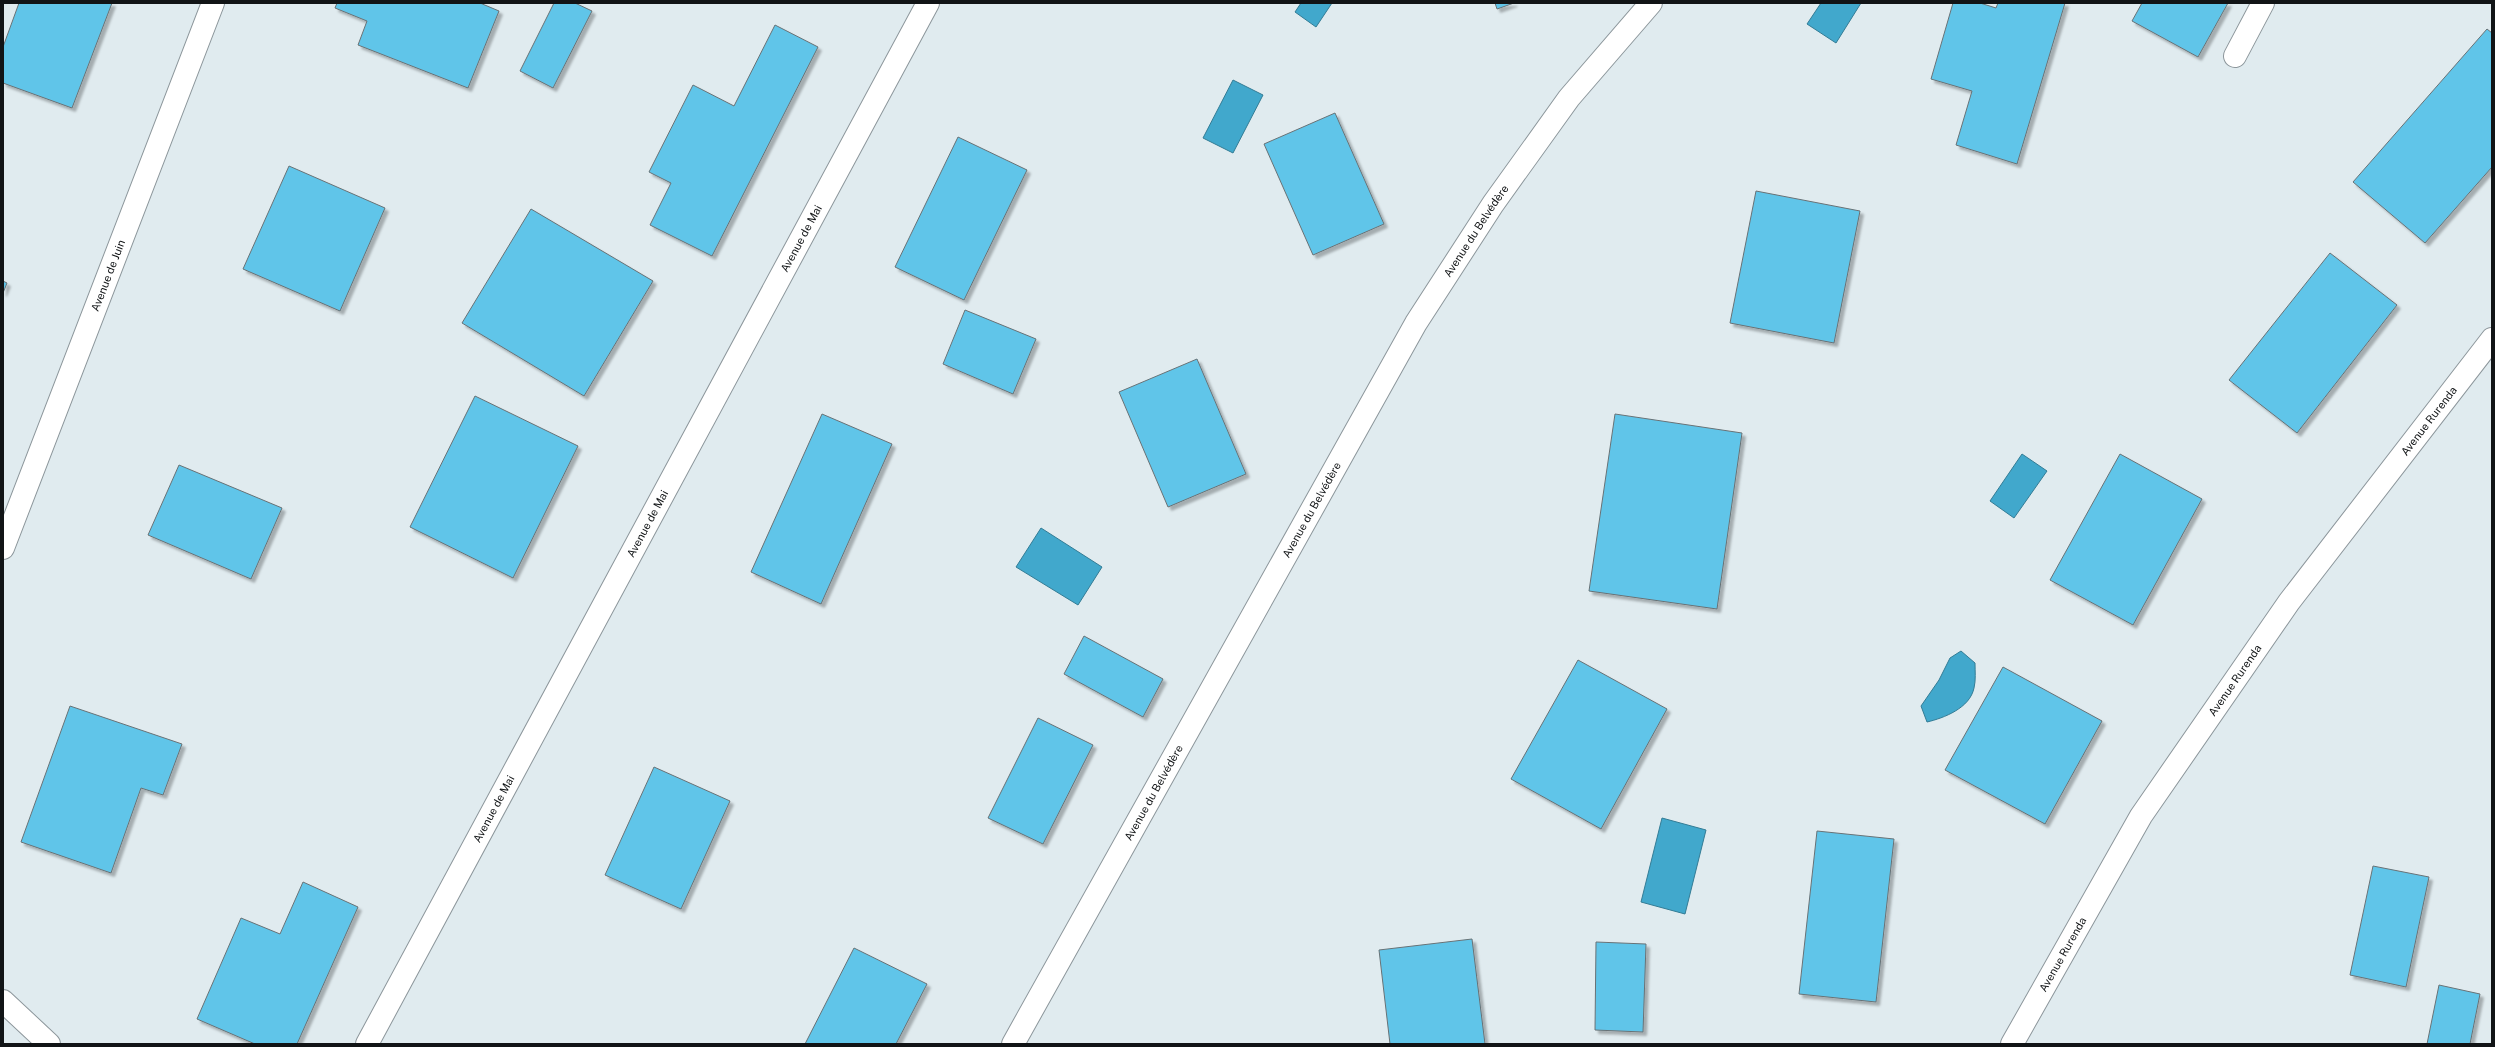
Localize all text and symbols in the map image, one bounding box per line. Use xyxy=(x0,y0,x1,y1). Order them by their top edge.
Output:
street label: Avenue du Belvédère xyxy=(1441,183,1511,279)
street label: Avenue de Mai xyxy=(778,203,824,274)
street label: Avenue de Juin xyxy=(89,238,127,313)
street label: Avenue Rurenda xyxy=(2398,384,2459,458)
street label: Avenue du Belvédère xyxy=(1280,460,1343,560)
street label: Avenue de Mai xyxy=(624,488,670,559)
street label: Avenue Rurenda xyxy=(2206,642,2264,718)
street label: Avenue du Belvédère xyxy=(1122,743,1185,843)
street label: Avenue de Mai xyxy=(471,773,517,844)
street label: Avenue Rurenda xyxy=(2037,915,2089,994)

